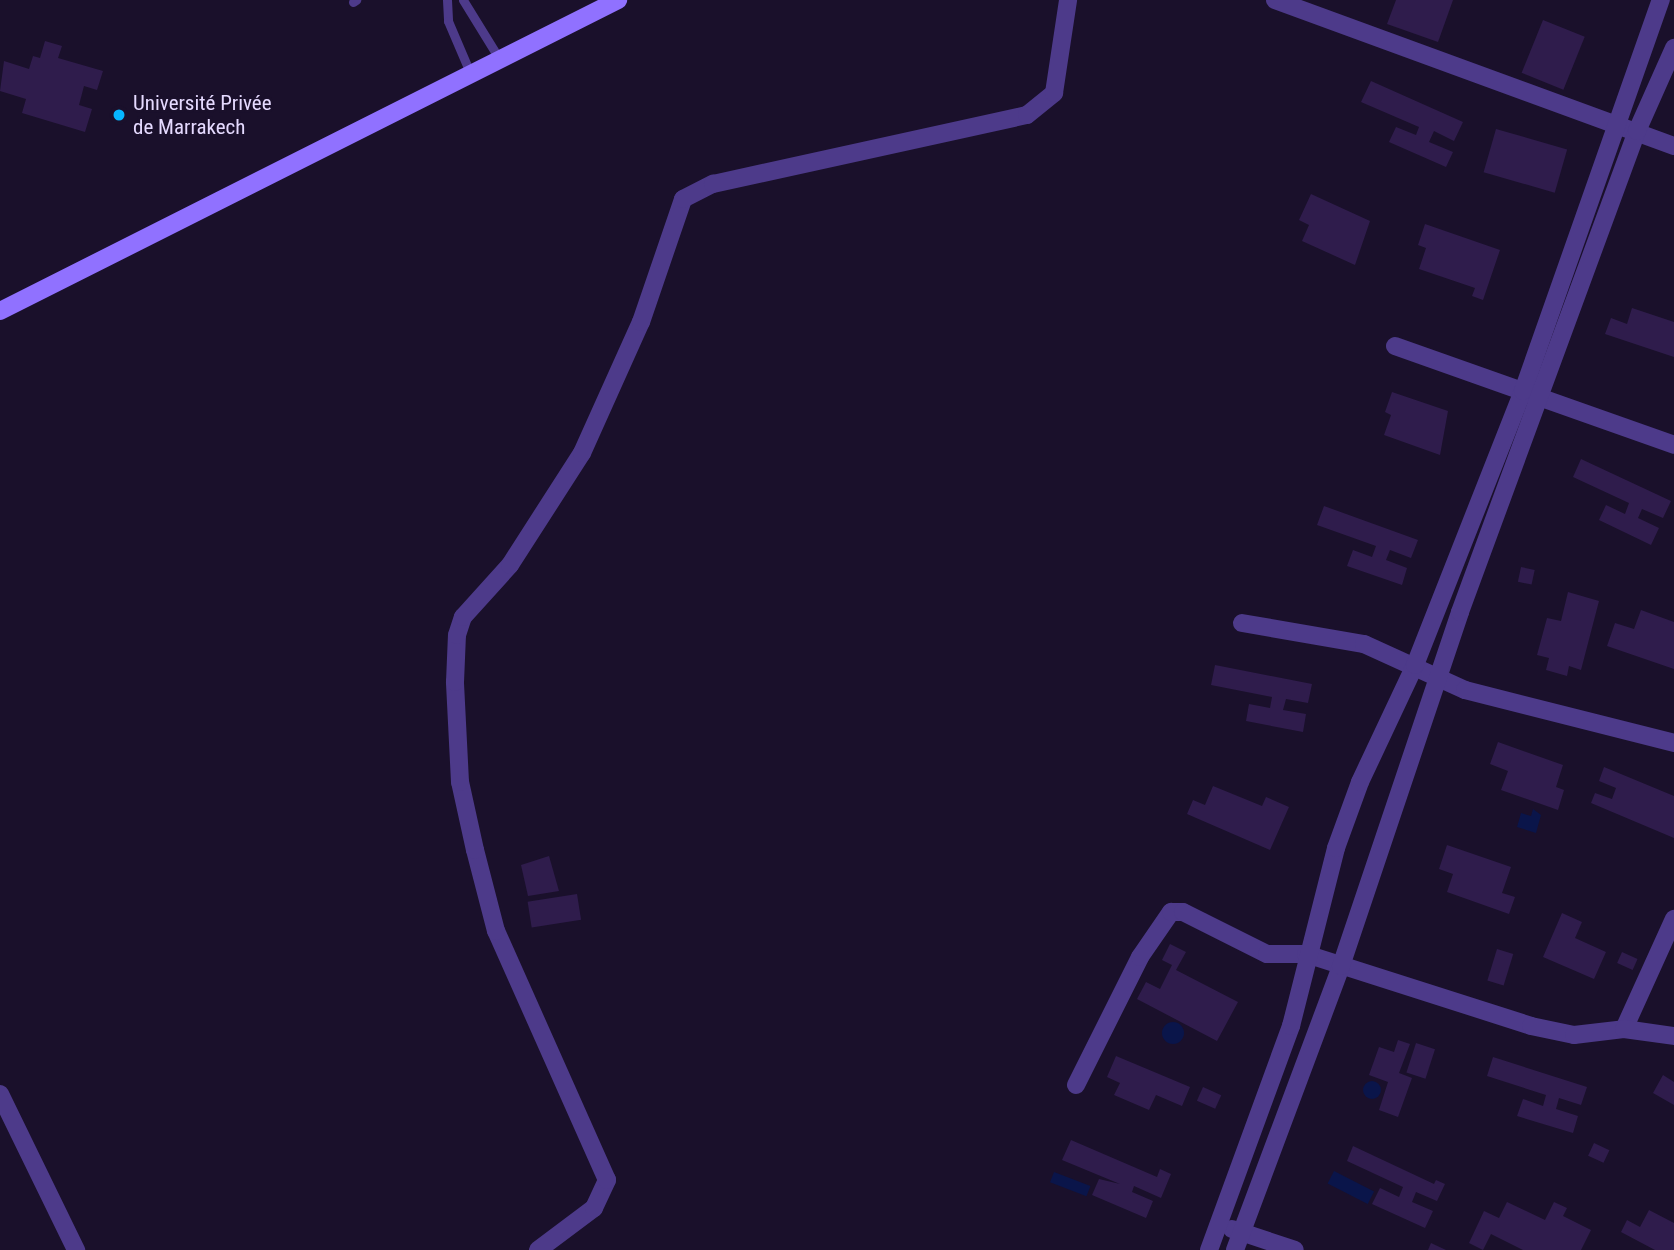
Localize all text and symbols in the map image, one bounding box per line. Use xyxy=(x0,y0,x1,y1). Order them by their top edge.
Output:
place label: Université Privée de Marrakech xyxy=(133,90,272,140)
marker: Université Privée de Marrakech xyxy=(111,107,127,123)

